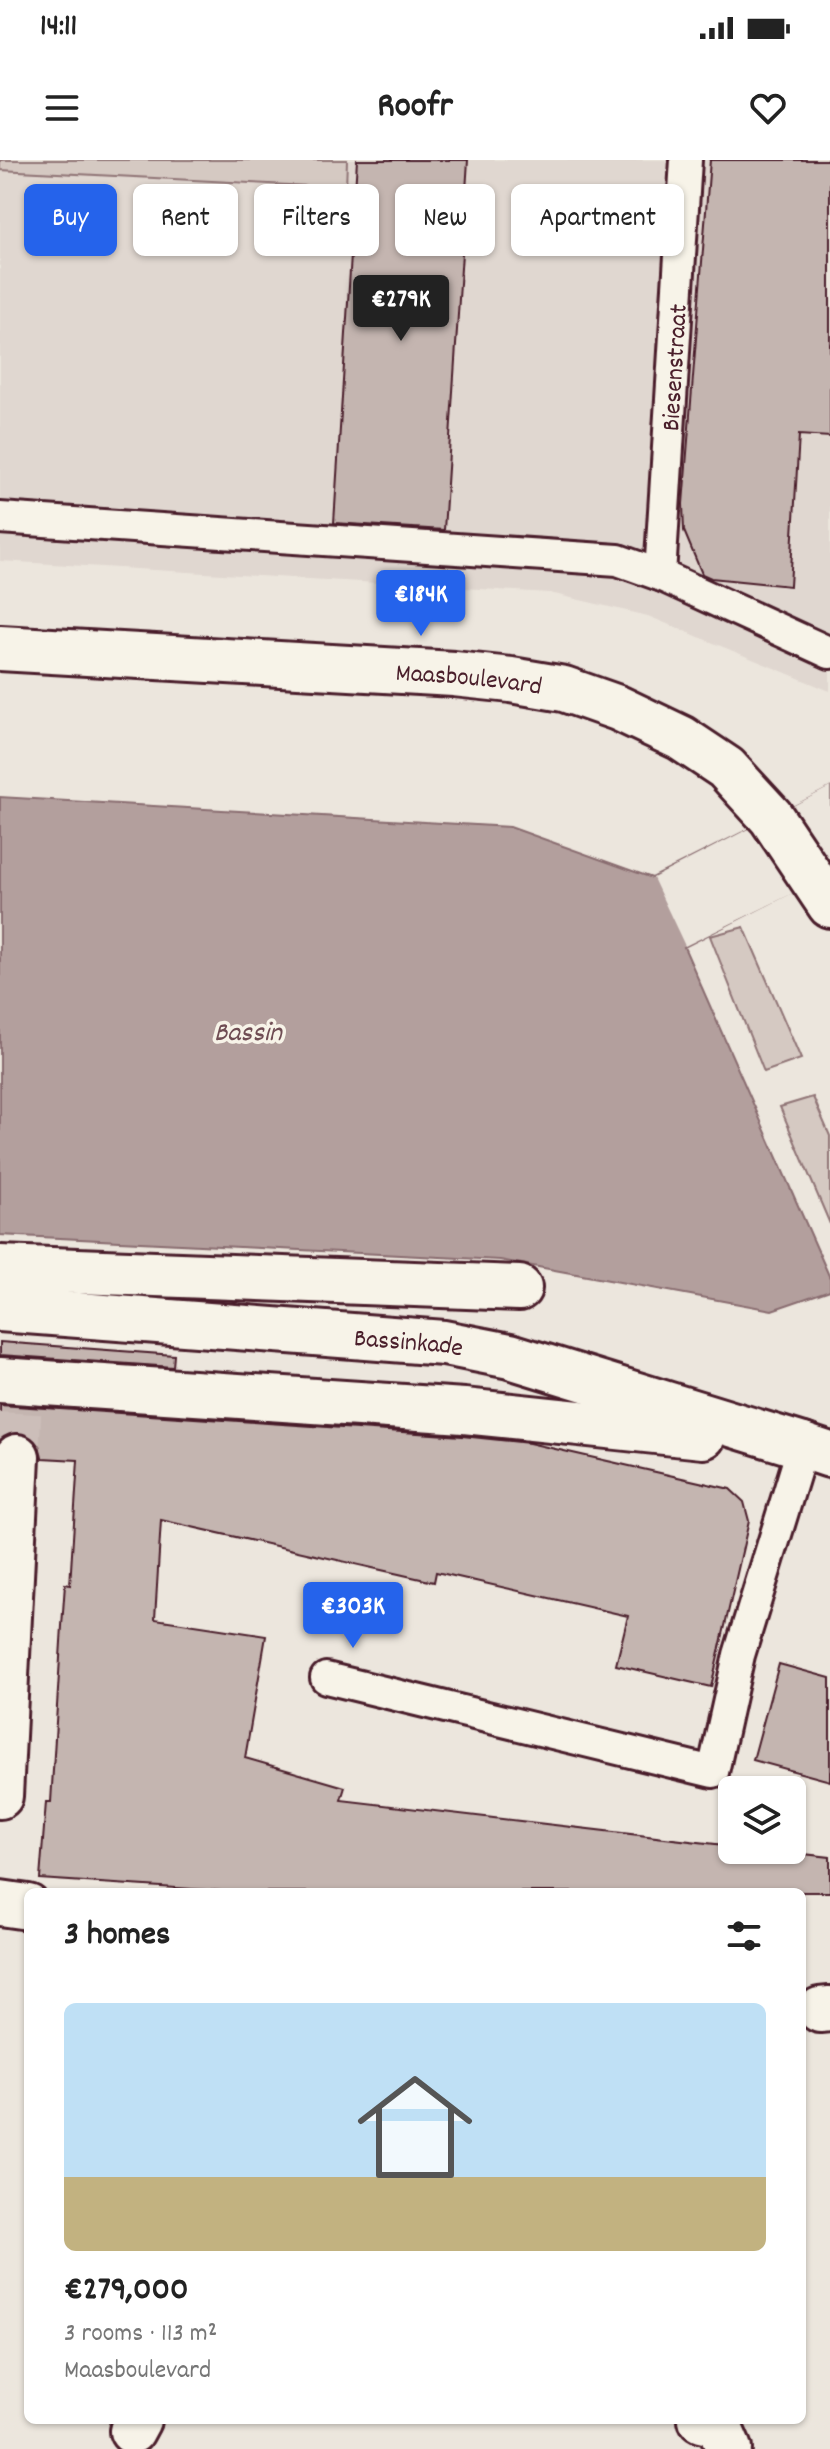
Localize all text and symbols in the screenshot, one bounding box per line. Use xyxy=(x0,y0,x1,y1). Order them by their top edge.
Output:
text: 14:11 xyxy=(40,7,77,50)
text: Roofr xyxy=(377,82,453,134)
icon: menu xyxy=(40,86,84,130)
icon: heart xyxy=(746,86,790,130)
chip: Buy xyxy=(24,184,117,256)
chip: Rent xyxy=(133,184,238,256)
chip: Filters xyxy=(254,184,379,256)
chip: New xyxy=(395,184,495,256)
chip: Apartment xyxy=(511,184,684,256)
pin: €279K xyxy=(345,275,457,343)
text: €279K xyxy=(371,282,431,319)
street label: Biesenstraat xyxy=(654,303,699,432)
pin: €184K xyxy=(365,570,477,638)
text: €184K xyxy=(394,577,448,614)
street label: Maasboulevard xyxy=(394,656,545,707)
water label: Bassin xyxy=(214,1015,283,1055)
street label: Bassinkade xyxy=(352,1321,466,1368)
pin: €303K xyxy=(297,1582,409,1650)
text: €303K xyxy=(321,1589,385,1626)
map controls xyxy=(718,1776,806,1864)
button: layers xyxy=(718,1776,806,1864)
text: 3 homes xyxy=(64,1912,170,1961)
icon: filters xyxy=(722,1914,766,1958)
icon: home xyxy=(343,2055,487,2199)
text: €279,000 xyxy=(64,2267,188,2316)
text: 3 rooms · 113 m² xyxy=(64,2316,217,2353)
text: Maasboulevard xyxy=(64,2353,211,2390)

